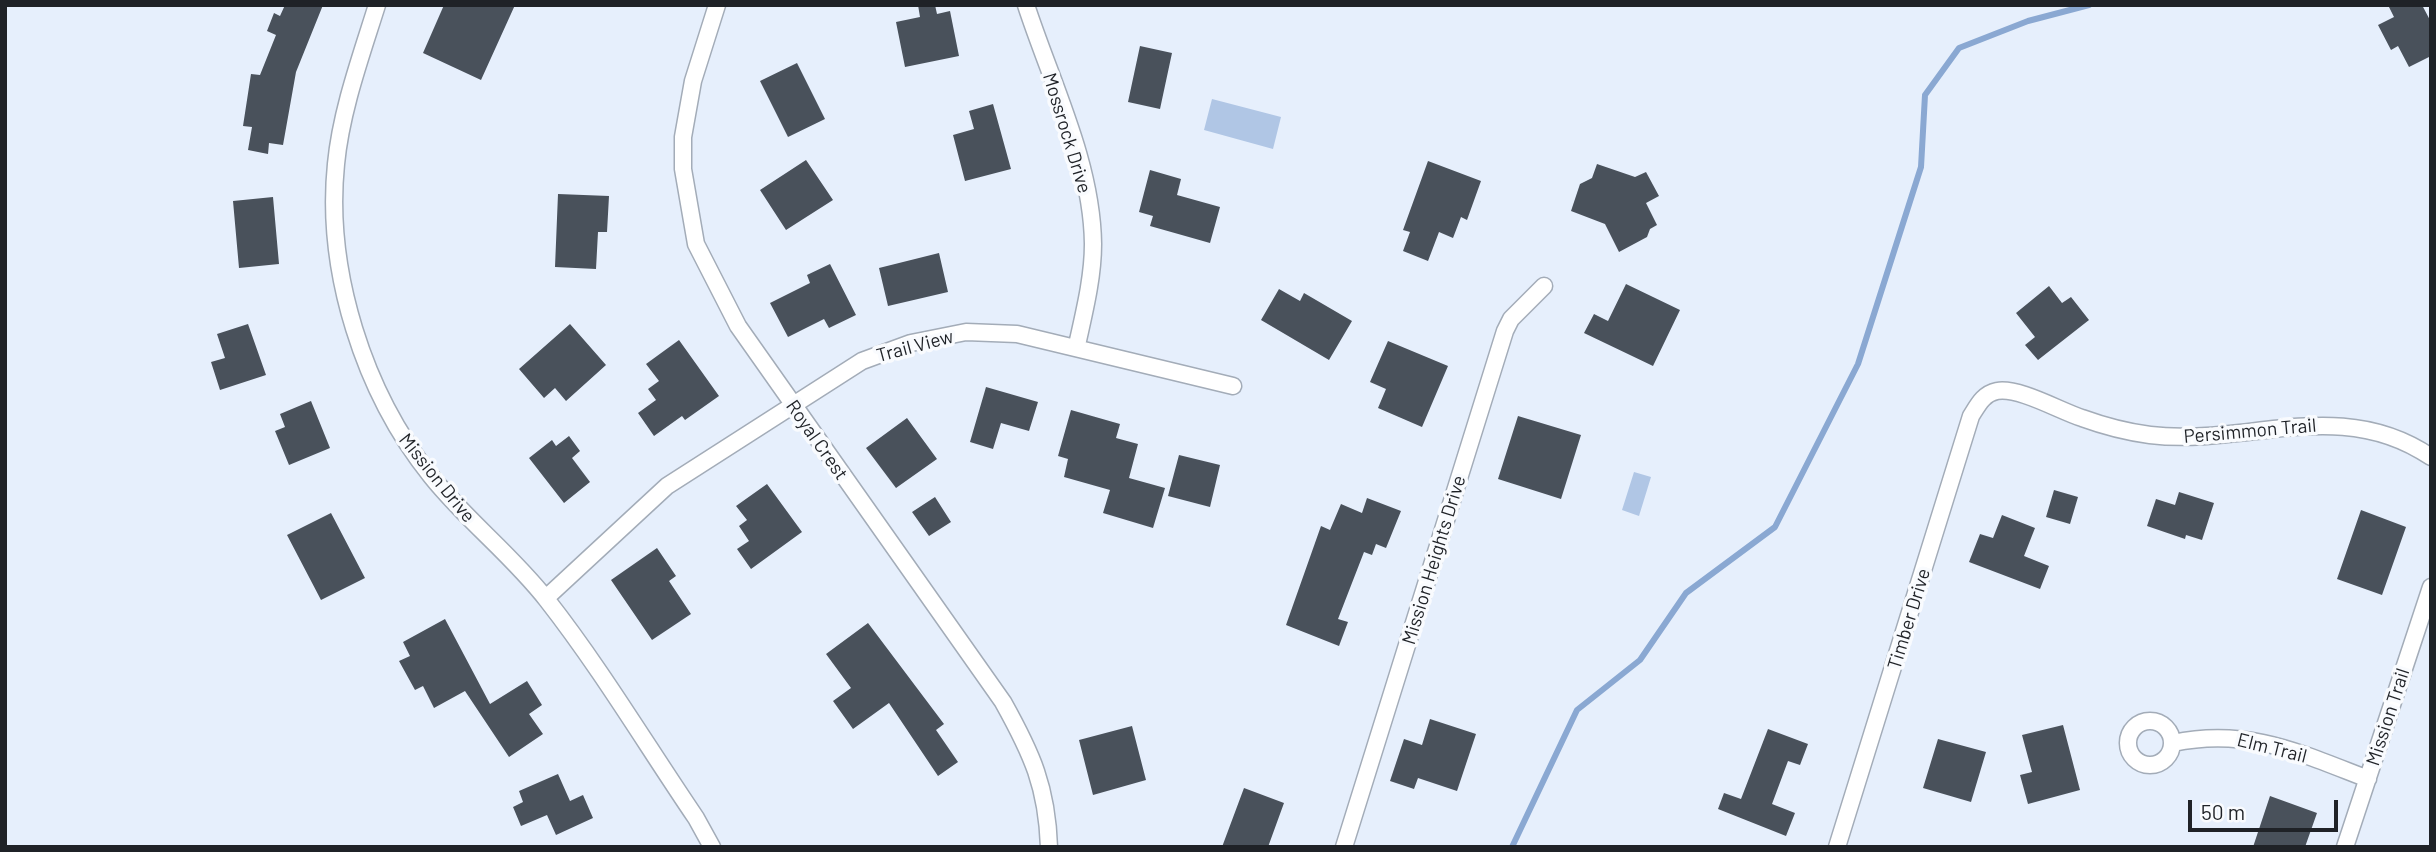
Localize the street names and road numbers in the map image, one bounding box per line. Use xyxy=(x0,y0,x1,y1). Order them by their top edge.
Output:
street label: Mossrock Drive xyxy=(1038,70,1096,196)
street label: Trail View xyxy=(874,325,956,367)
street label: Royal Crest xyxy=(781,396,853,484)
street label: Persimmon Trail xyxy=(2183,414,2317,448)
street label: Mission Drive xyxy=(394,429,480,527)
street label: Mission Heights Drive xyxy=(1397,473,1471,647)
street label: Timber Drive xyxy=(1883,566,1935,672)
street label: Mission Trail xyxy=(2362,665,2414,769)
street label: Elm Trail xyxy=(2235,728,2309,768)

